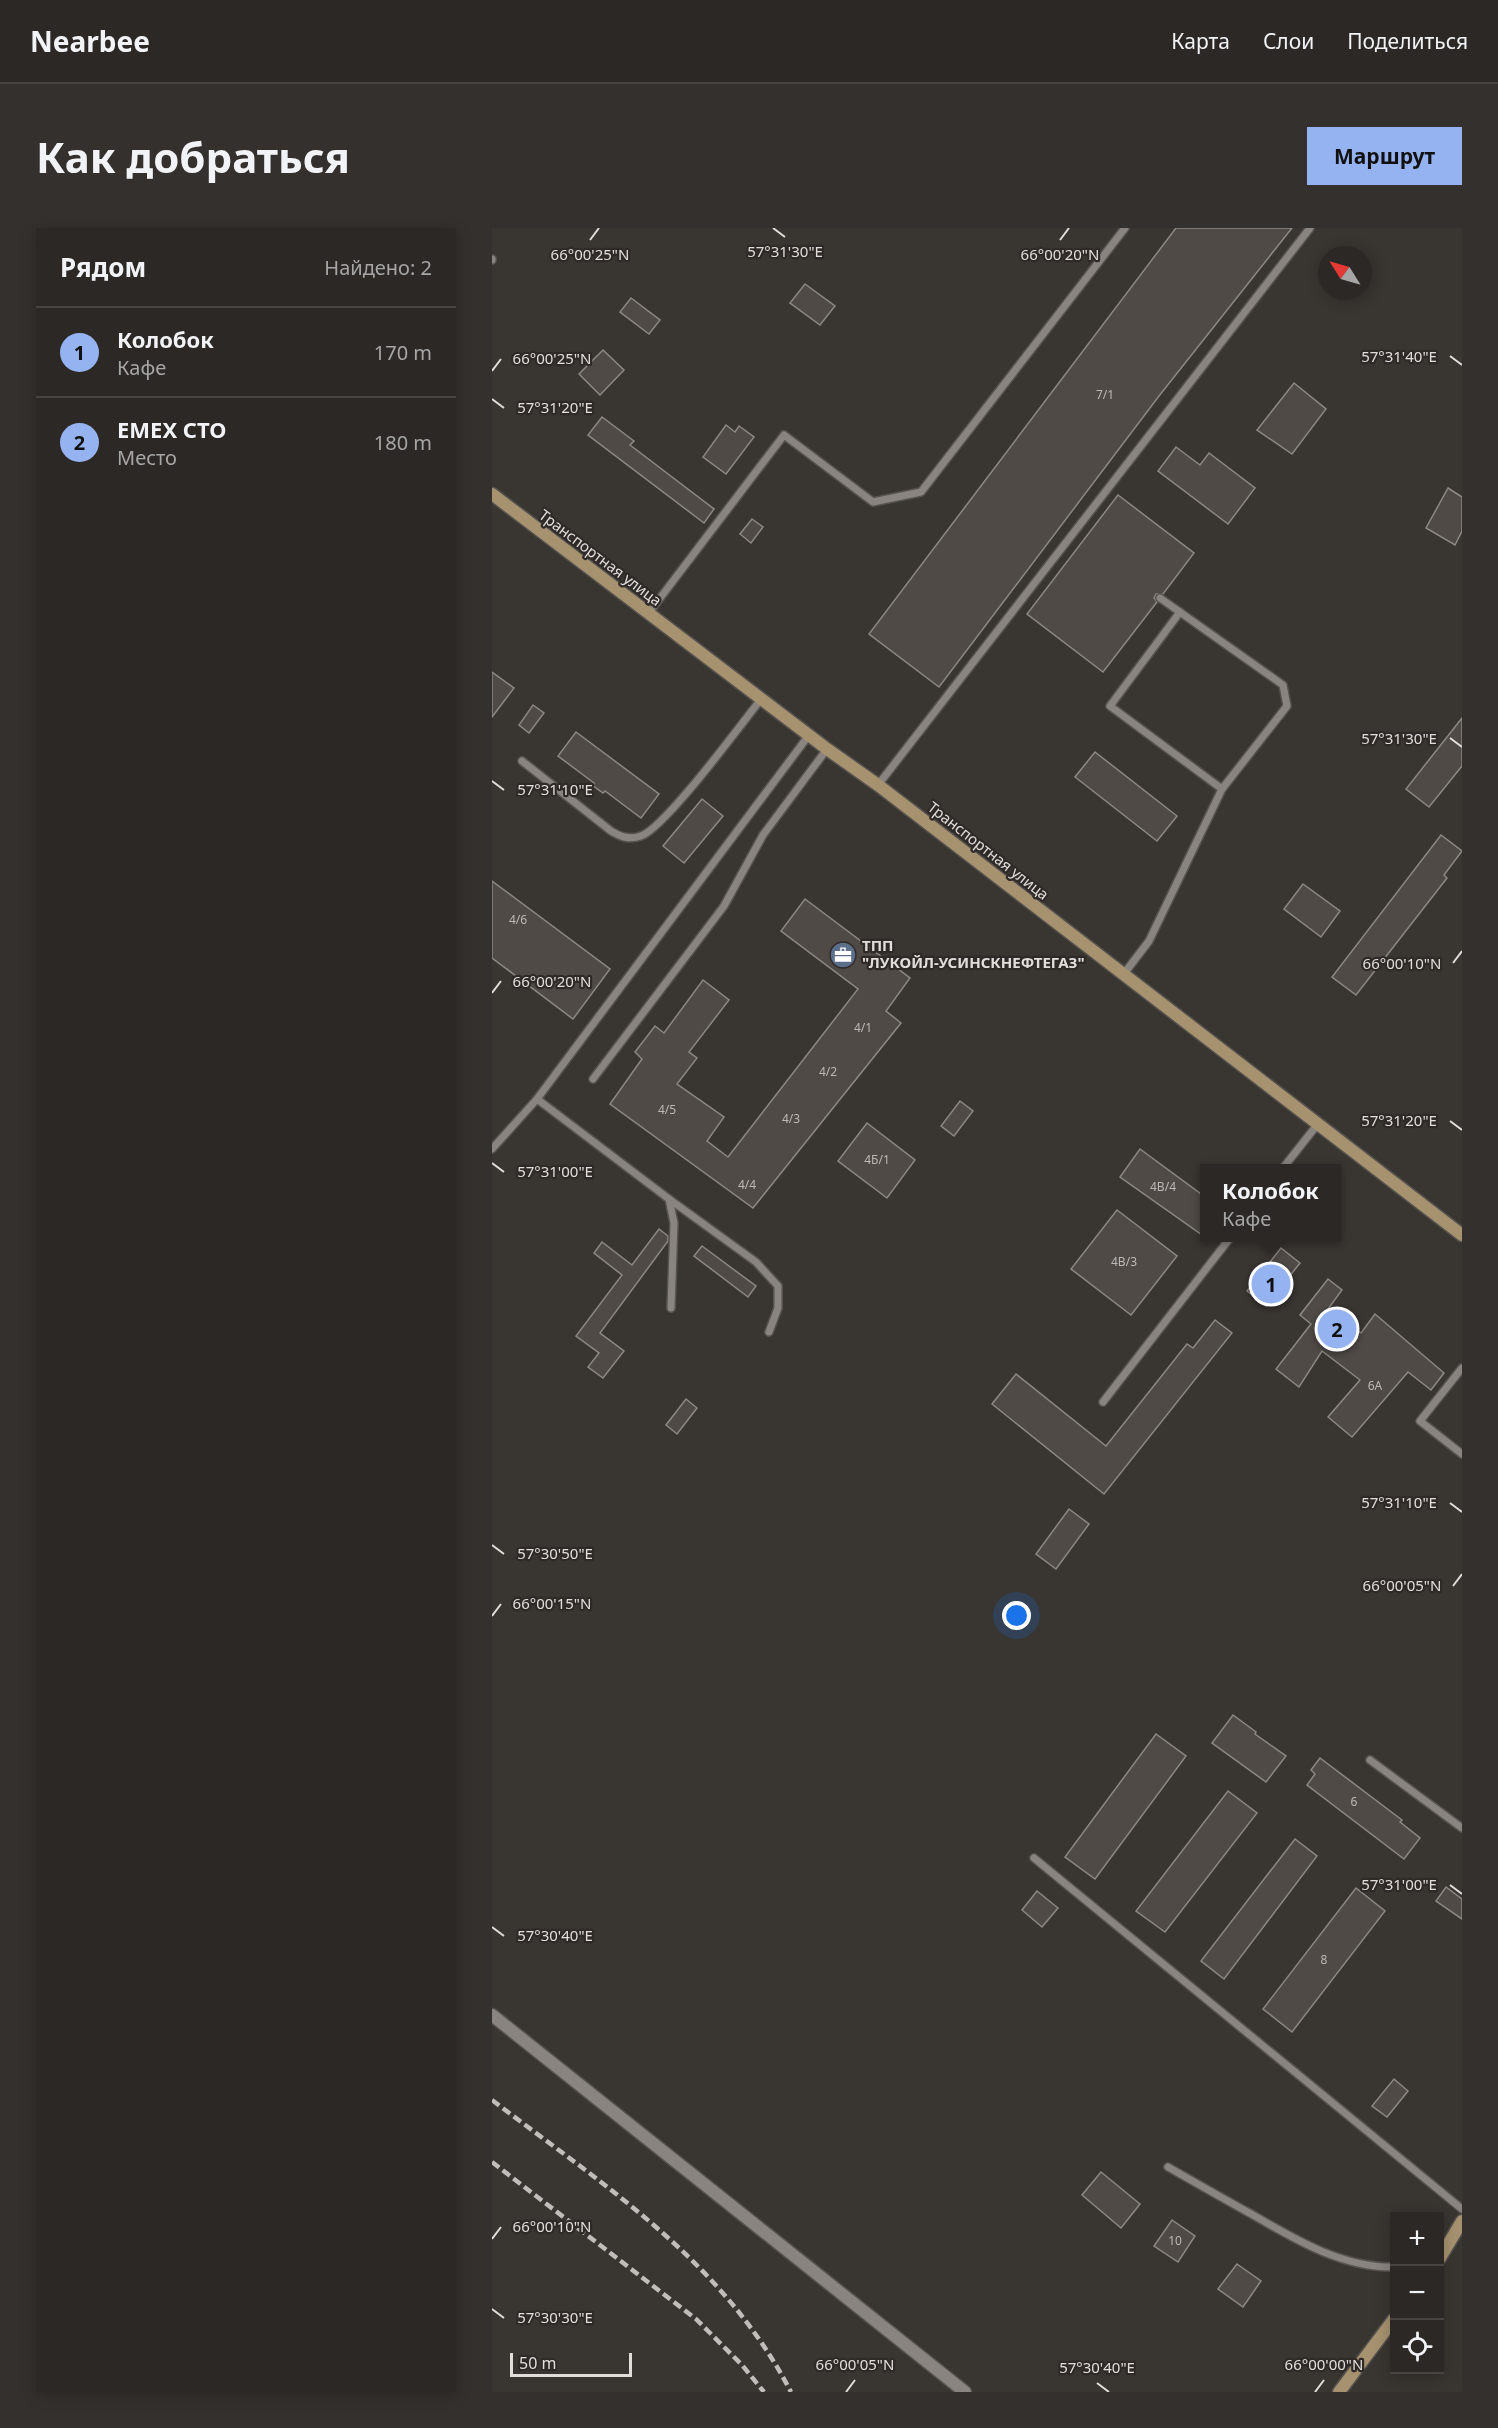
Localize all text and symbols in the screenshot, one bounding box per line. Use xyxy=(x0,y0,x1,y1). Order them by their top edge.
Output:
text: Nearbee xyxy=(30,22,150,60)
text: Карта xyxy=(1171,27,1230,55)
text: Слои xyxy=(1263,27,1314,55)
text: Поделиться xyxy=(1347,27,1468,55)
button: Маршрут xyxy=(1307,127,1462,185)
text: Как добраться xyxy=(36,128,350,185)
text: 57°31'30"E xyxy=(747,241,823,261)
text: 66°00'25"N xyxy=(551,244,629,264)
text: 66°00'20"N xyxy=(1021,244,1099,264)
north arrow xyxy=(1318,246,1372,300)
text: Рядом xyxy=(60,249,146,285)
text: Найдено: 2 xyxy=(324,254,432,281)
text: Колобок xyxy=(117,324,214,354)
text: 1 xyxy=(74,339,85,366)
text: 170 m xyxy=(374,339,432,366)
text: 57°31'40"E xyxy=(1361,346,1437,366)
text: 66°00'25"N xyxy=(513,348,591,368)
text: Кафе xyxy=(117,354,166,381)
house number: 7/1 xyxy=(1096,386,1114,403)
text: 57°31'20"E xyxy=(517,397,593,417)
text: EMEX СТО xyxy=(117,414,226,444)
text: 2 xyxy=(74,429,85,456)
text: 180 m xyxy=(374,429,432,456)
text: Место xyxy=(117,444,177,471)
street label: Транспортная улица xyxy=(535,505,666,610)
text: 57°31'30"E xyxy=(1361,728,1437,748)
text: 57°31'10"E xyxy=(517,779,593,799)
street label: Транспортная улица xyxy=(924,797,1053,904)
house number: 4/6 xyxy=(509,911,527,928)
place label: ТПП "ЛУКОЙЛ-УСИНСКНЕФТЕГАЗ" xyxy=(862,935,1085,972)
office icon: ТПП "ЛУКОЙЛ-УСИНСКНЕФТЕГАЗ" xyxy=(828,940,858,970)
text: 66°00'10"N xyxy=(1363,953,1441,973)
text: 66°00'20"N xyxy=(513,971,591,991)
house number: 4/1 xyxy=(854,1019,872,1036)
house number: 4/2 xyxy=(819,1063,837,1080)
house number: 4/5 xyxy=(658,1101,676,1118)
house number: 4/3 xyxy=(782,1110,800,1127)
text: 57°31'20"E xyxy=(1361,1110,1437,1130)
house number: 4Б/1 xyxy=(864,1151,890,1168)
text: 57°31'00"E xyxy=(517,1161,593,1181)
popup xyxy=(1200,1164,1341,1242)
text: Колобок xyxy=(1222,1175,1319,1205)
house number: 4/4 xyxy=(738,1176,756,1193)
house number: 4В/4 xyxy=(1150,1178,1176,1195)
text: Кафе xyxy=(1222,1205,1271,1232)
house number: 4В/3 xyxy=(1111,1253,1137,1270)
pin: 1 xyxy=(1252,1262,1290,1306)
pin: 2 xyxy=(1318,1306,1356,1352)
house number: 6А xyxy=(1368,1377,1383,1394)
text: 57°31'10"E xyxy=(1361,1492,1437,1512)
text: 57°30'50"E xyxy=(517,1543,593,1563)
text: 66°00'05"N xyxy=(1363,1575,1441,1595)
text: 66°00'15"N xyxy=(513,1593,591,1613)
your location xyxy=(1002,1601,1031,1630)
house number: 6 xyxy=(1351,1793,1358,1810)
text: 57°31'00"E xyxy=(1361,1874,1437,1894)
text: 57°30'40"E xyxy=(517,1925,593,1945)
house number: 8 xyxy=(1321,1951,1328,1968)
map controls xyxy=(1390,2212,1444,2374)
button: + xyxy=(1390,2212,1444,2266)
text: 66°00'10"N xyxy=(513,2216,591,2236)
house number: 10 xyxy=(1168,2232,1182,2249)
button: − xyxy=(1390,2266,1444,2320)
text: 57°30'30"E xyxy=(517,2307,593,2327)
button: locate xyxy=(1390,2320,1444,2374)
scale bar xyxy=(510,2350,632,2378)
text: 50 m xyxy=(519,2352,556,2374)
text: 66°00'05"N xyxy=(816,2354,894,2374)
text: 66°00'00"N xyxy=(1285,2354,1363,2374)
text: 57°30'40"E xyxy=(1059,2357,1135,2377)

